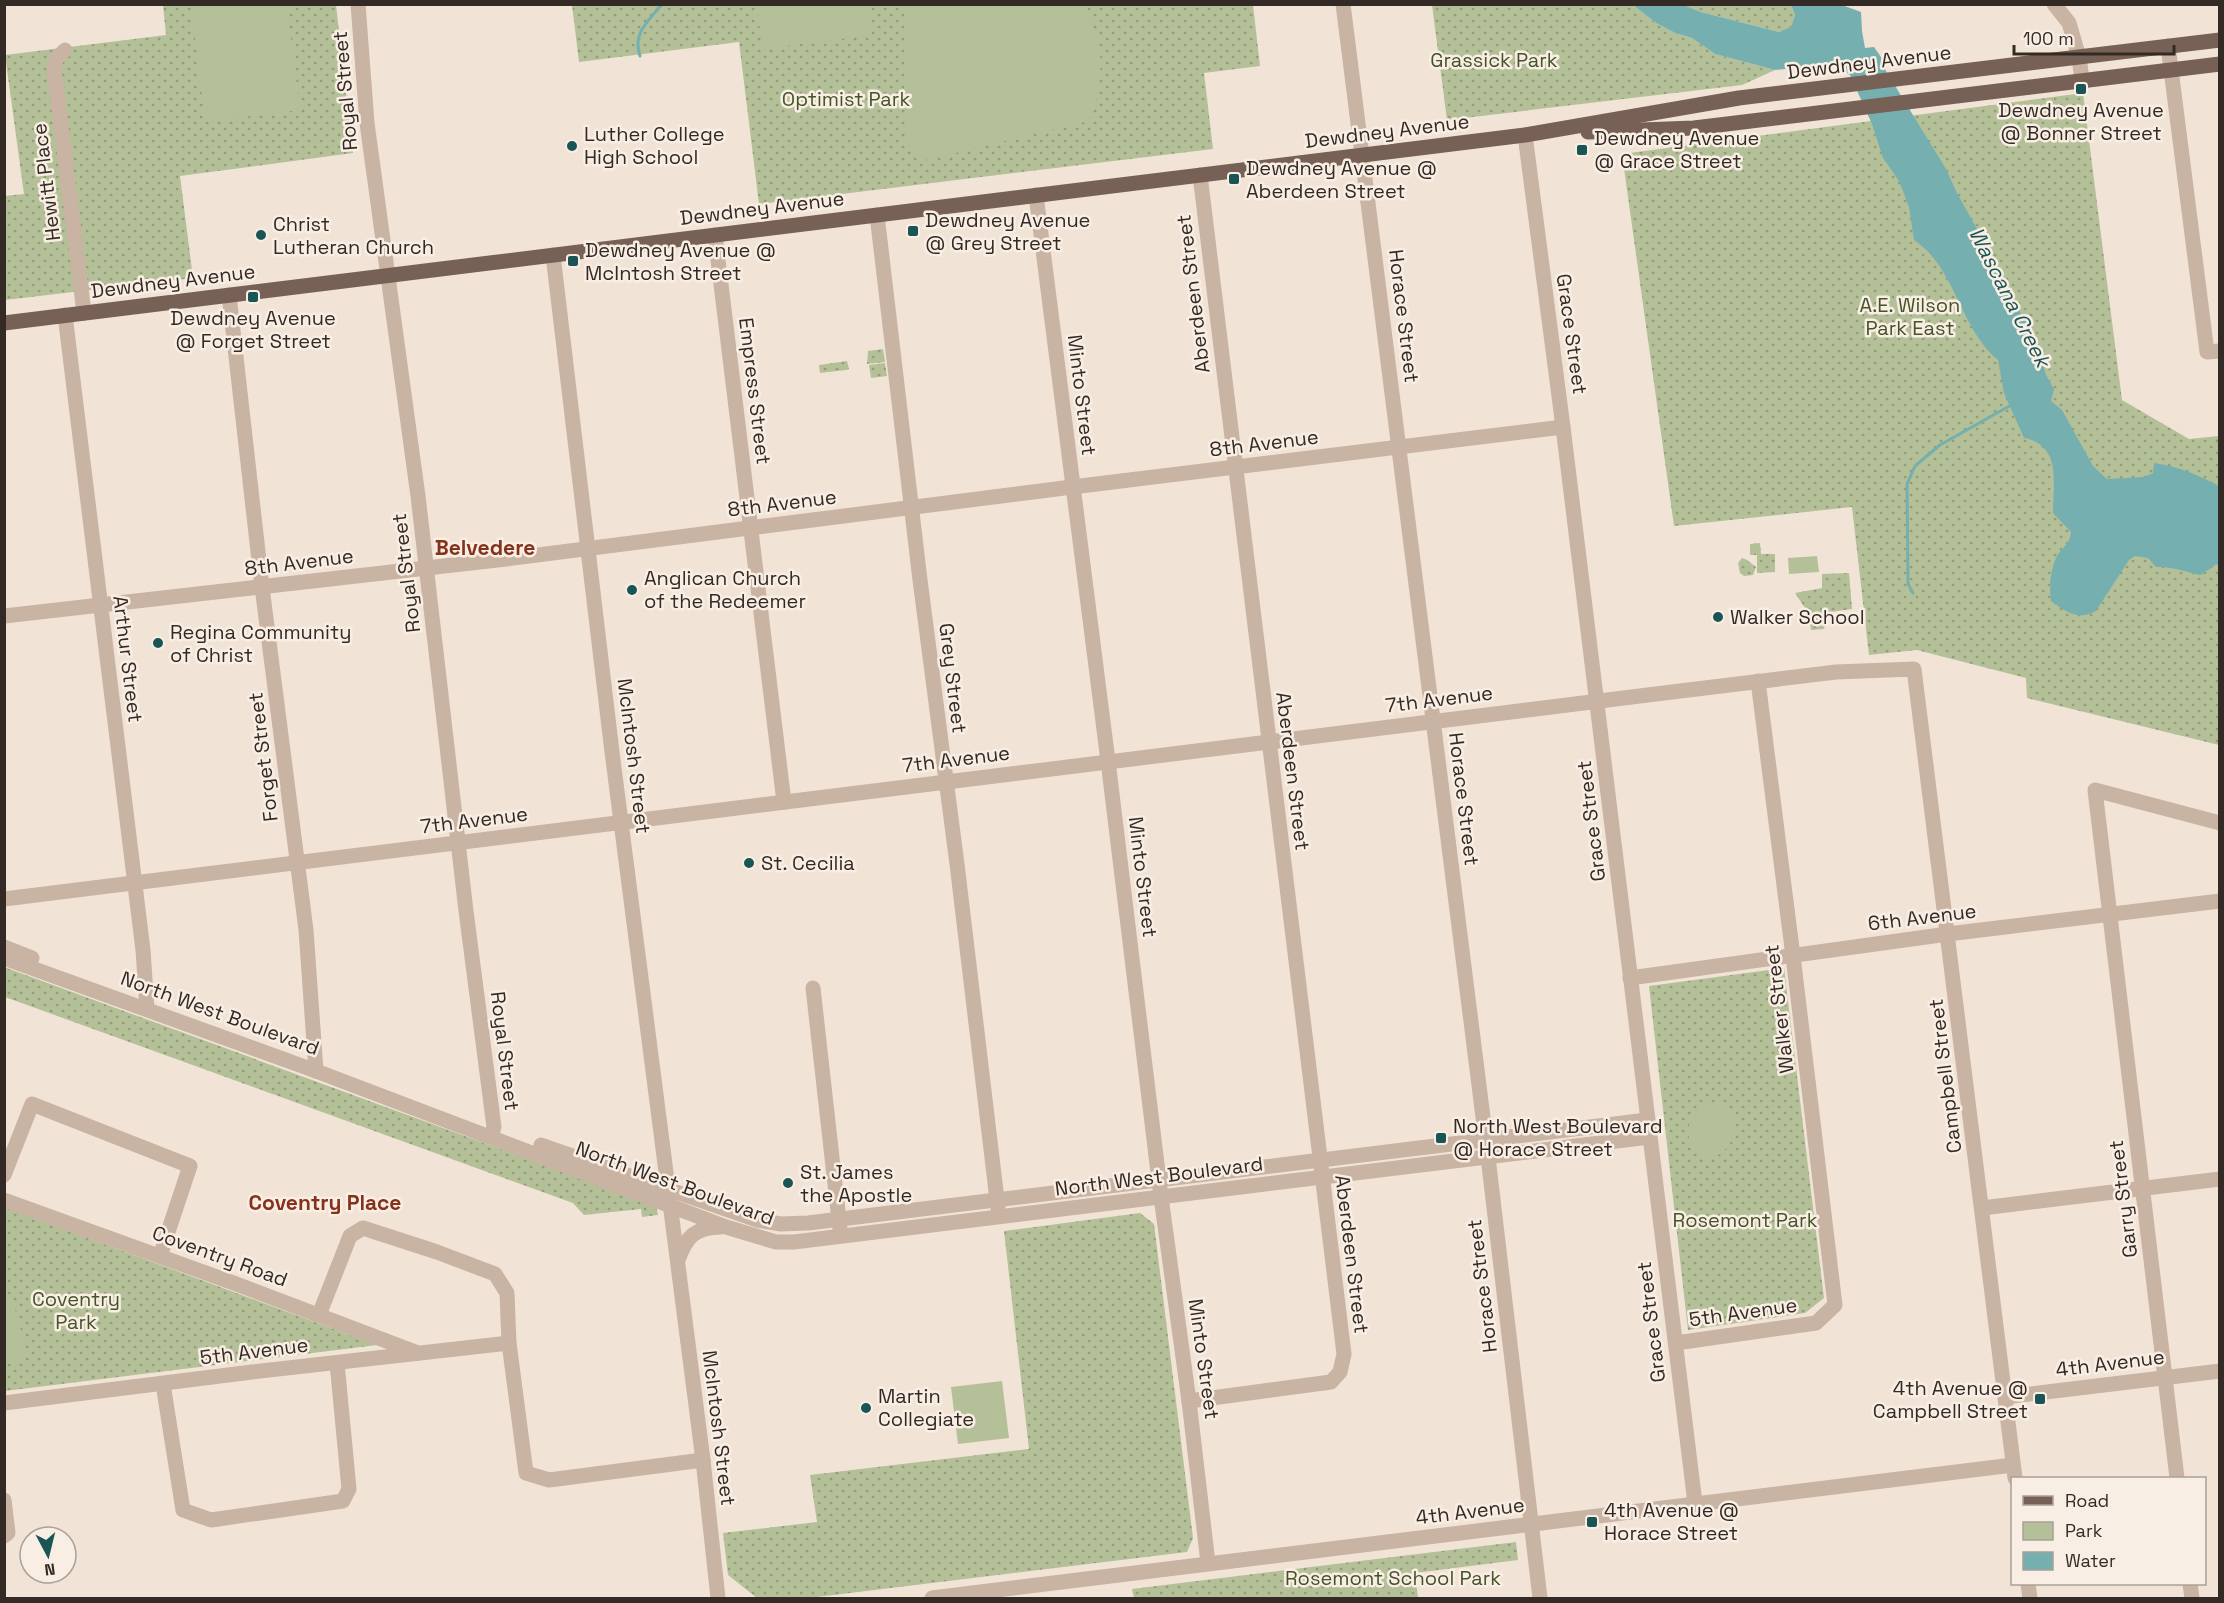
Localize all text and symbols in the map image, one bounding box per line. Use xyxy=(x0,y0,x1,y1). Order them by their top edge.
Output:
scale bar xyxy=(2014,18,2174,56)
text: 100 m xyxy=(2023,27,2074,50)
street label: Royal Street xyxy=(327,30,363,152)
street label: Dewdney Avenue xyxy=(1785,39,1953,85)
park label: Grassick Park xyxy=(1430,47,1558,73)
marker: Dewdney Avenue @ Bonner Street xyxy=(2074,82,2088,96)
park label: Optimist Park xyxy=(782,86,910,112)
place label: Dewdney Avenue @ Bonner Street xyxy=(1998,97,2164,146)
street label: Dewdney Avenue xyxy=(1303,108,1471,154)
place label: Luther College High School xyxy=(584,121,725,170)
street label: Hewitt Place xyxy=(26,122,66,242)
place label: Dewdney Avenue @ Grace Street xyxy=(1594,125,1759,174)
marker: Luther College High School xyxy=(565,139,579,153)
marker: Dewdney Avenue @ Grace Street xyxy=(1575,143,1589,157)
place label: Dewdney Avenue @ Aberdeen Street xyxy=(1246,155,1437,204)
marker: Dewdney Avenue @ Aberdeen Street xyxy=(1227,172,1241,186)
street label: Dewdney Avenue xyxy=(678,185,846,231)
place label: Dewdney Avenue @ Grey Street xyxy=(925,207,1090,256)
place label: Christ Lutheran Church xyxy=(273,211,434,260)
street label: Aberdeen Street xyxy=(1170,213,1216,375)
water label: Wascana Creek xyxy=(1963,223,2058,374)
marker: Dewdney Avenue @ Grey Street xyxy=(906,224,920,238)
marker: Christ Lutheran Church xyxy=(254,228,268,242)
place label: Dewdney Avenue @ McIntosh Street xyxy=(585,237,776,286)
street label: Horace Street xyxy=(1383,248,1425,384)
marker: Dewdney Avenue @ McIntosh Street xyxy=(566,254,580,268)
street label: Dewdney Avenue xyxy=(89,258,257,304)
street label: Grace Street xyxy=(1551,272,1593,396)
marker: Dewdney Avenue @ Forget Street xyxy=(246,290,260,304)
park label: A.E. Wilson Park East xyxy=(1860,292,1960,341)
place label: Dewdney Avenue @ Forget Street xyxy=(170,305,336,354)
street label: Empress Street xyxy=(733,316,777,466)
street label: Minto Street xyxy=(1062,333,1102,457)
street label: 8th Avenue xyxy=(1208,423,1320,463)
street label: 8th Avenue xyxy=(726,483,838,523)
street label: Royal Street xyxy=(386,512,426,634)
district label: Belvedere xyxy=(435,534,535,561)
street label: 8th Avenue xyxy=(243,542,355,582)
place label: Anglican Church of the Redeemer xyxy=(644,565,806,614)
marker: Anglican Church of the Redeemer xyxy=(625,583,639,597)
street label: Arthur Street xyxy=(107,594,149,724)
place label: Walker School xyxy=(1730,604,1865,630)
marker: Walker School xyxy=(1711,610,1725,624)
place label: Regina Community of Christ xyxy=(170,619,351,668)
street label: Grey Street xyxy=(933,621,973,735)
marker: Regina Community of Christ xyxy=(151,636,165,650)
street label: McIntosh Street xyxy=(612,677,656,835)
street label: 7th Avenue xyxy=(1384,680,1494,718)
street label: Aberdeen Street xyxy=(1270,690,1316,852)
street label: Forget Street xyxy=(242,691,284,823)
street label: Horace Street xyxy=(1443,731,1485,867)
street label: 7th Avenue xyxy=(901,740,1011,778)
street label: Grace Street xyxy=(1571,759,1611,883)
street label: 7th Avenue xyxy=(419,801,529,839)
street label: Minto Street xyxy=(1123,815,1163,939)
place label: St. Cecilia xyxy=(761,850,855,876)
marker: St. Cecilia xyxy=(742,856,756,870)
street label: 6th Avenue xyxy=(1866,897,1978,937)
street label: Walker Street xyxy=(1758,943,1800,1075)
street label: North West Boulevard xyxy=(117,965,323,1061)
street label: Royal Street xyxy=(485,990,525,1112)
street label: Campbell Street xyxy=(1923,997,1967,1155)
place label: North West Boulevard @ Horace Street xyxy=(1453,1113,1663,1162)
marker: North West Boulevard @ Horace Street xyxy=(1434,1131,1448,1145)
street label: North West Boulevard xyxy=(572,1135,778,1231)
street label: Garry Street xyxy=(2103,1139,2143,1259)
street label: North West Boulevard xyxy=(1053,1150,1265,1202)
place label: St. James the Apostle xyxy=(800,1159,912,1208)
street label: Aberdeen Street xyxy=(1329,1173,1375,1335)
marker: St. James the Apostle xyxy=(781,1176,795,1190)
district label: Coventry Place xyxy=(249,1189,401,1216)
park label: Rosemont Park xyxy=(1673,1207,1818,1233)
street label: Horace Street xyxy=(1461,1218,1503,1354)
street label: Coventry Road xyxy=(149,1219,291,1293)
street label: Grace Street xyxy=(1631,1260,1671,1384)
park label: Coventry Park xyxy=(32,1286,120,1335)
street label: 5th Avenue xyxy=(1687,1292,1799,1332)
street label: Minto Street xyxy=(1183,1297,1225,1421)
street label: 5th Avenue xyxy=(198,1331,310,1371)
street label: 4th Avenue xyxy=(2054,1343,2166,1383)
street label: McIntosh Street xyxy=(697,1349,741,1507)
place label: 4th Avenue @ Campbell Street xyxy=(1873,1375,2028,1424)
place label: Martin Collegiate xyxy=(878,1383,974,1432)
marker: 4th Avenue @ Campbell Street xyxy=(2033,1392,2047,1406)
marker: Martin Collegiate xyxy=(859,1401,873,1415)
legend xyxy=(2011,1477,2206,1585)
text: Road xyxy=(2065,1489,2109,1512)
street label: 4th Avenue xyxy=(1414,1491,1526,1531)
place label: 4th Avenue @ Horace Street xyxy=(1604,1497,1739,1546)
marker: 4th Avenue @ Horace Street xyxy=(1585,1515,1599,1529)
text: Park xyxy=(2065,1519,2103,1542)
north arrow xyxy=(18,1525,78,1585)
text: Water xyxy=(2065,1549,2116,1572)
text: N xyxy=(43,1558,56,1580)
park label: Rosemont School Park xyxy=(1285,1565,1501,1591)

